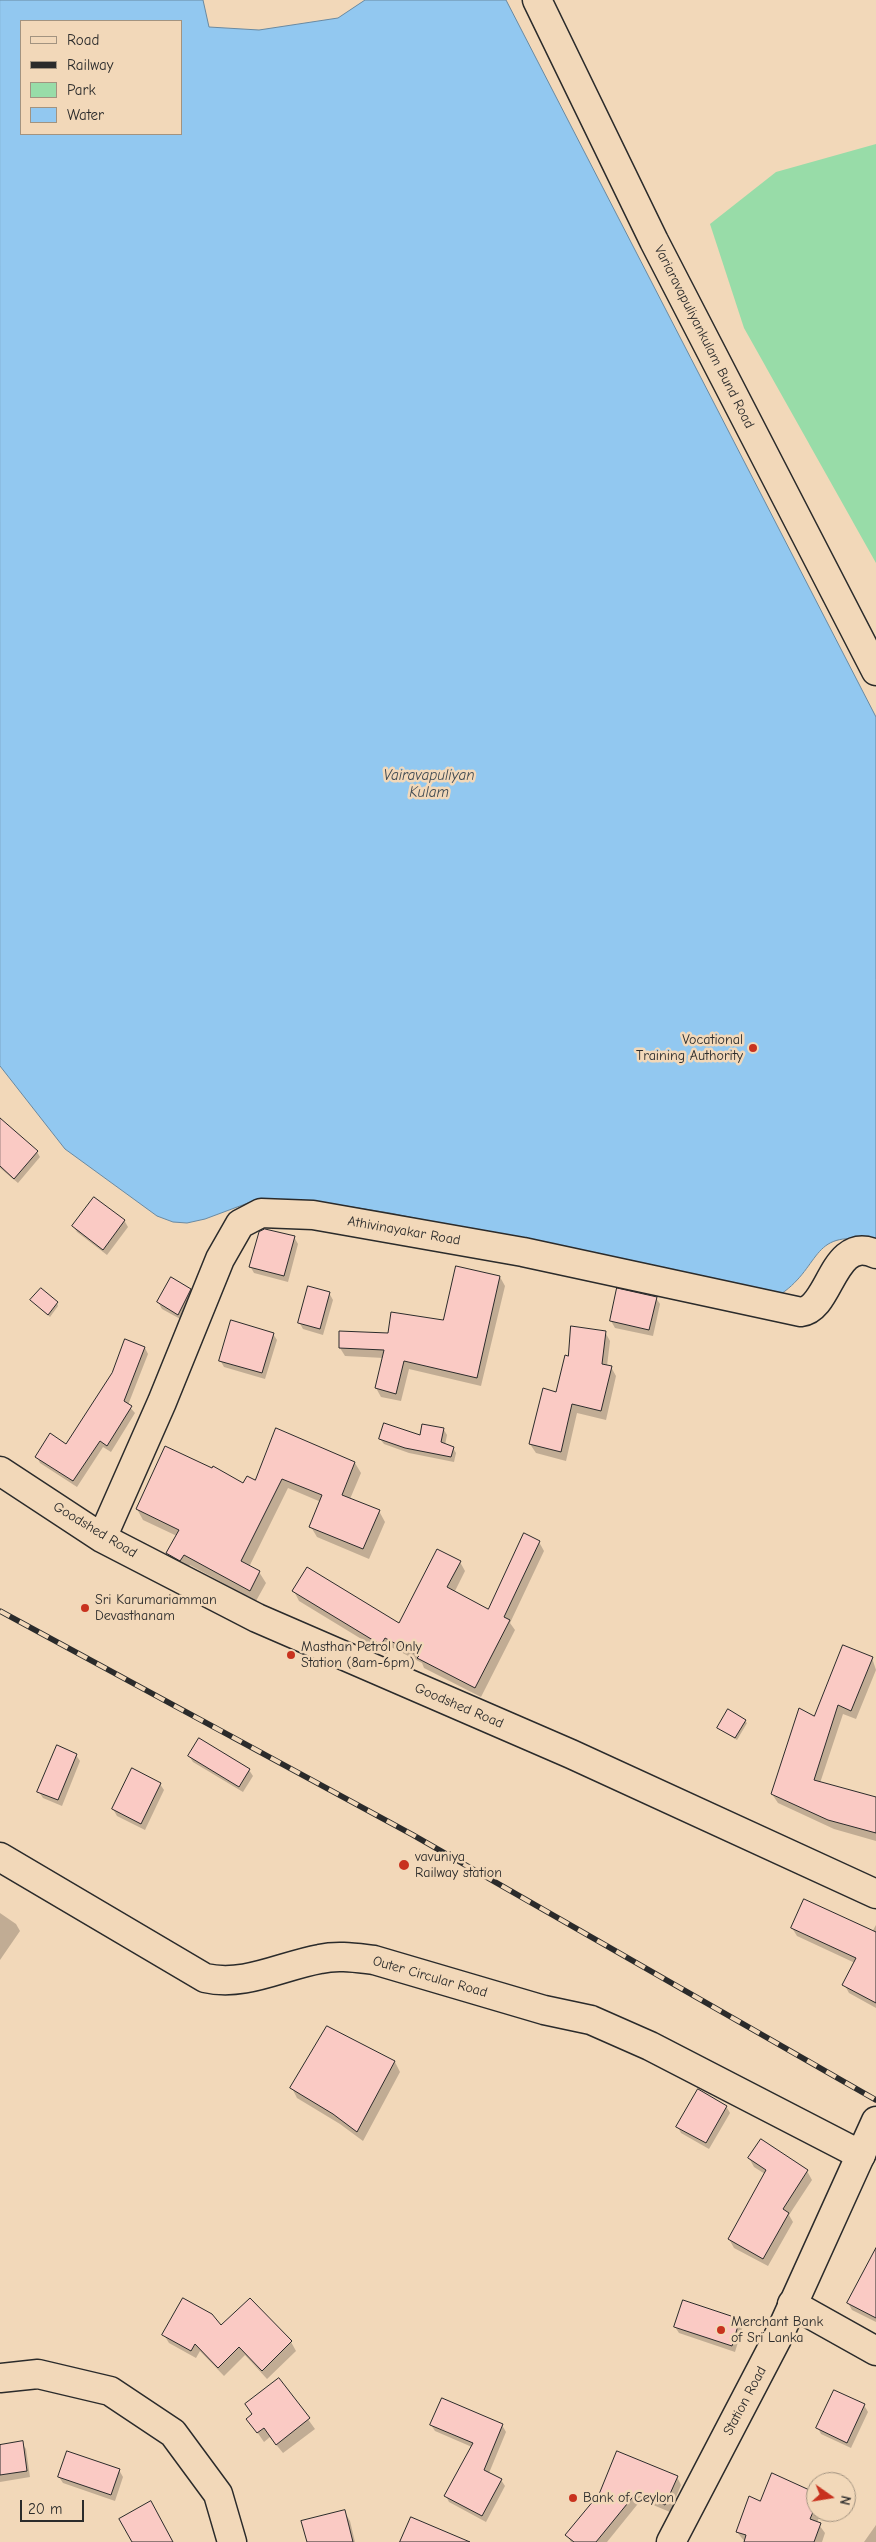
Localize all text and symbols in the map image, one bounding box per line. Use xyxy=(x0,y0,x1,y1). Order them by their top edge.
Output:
legend xyxy=(20,20,182,135)
text: Road xyxy=(67,31,99,49)
text: Railway xyxy=(67,56,113,74)
text: Park xyxy=(67,81,96,99)
text: Water xyxy=(67,106,104,124)
street label: Variaravapuliyankulam Bund Road xyxy=(650,243,758,431)
water label: Vairavapuliyan Kulam xyxy=(384,767,474,802)
place label: Vocational Training Authority xyxy=(636,1032,743,1064)
marker: Vocational Training Authority xyxy=(747,1042,759,1054)
street label: Athivinayakar Road xyxy=(346,1213,462,1249)
street label: Goodshed Road xyxy=(50,1498,140,1562)
place label: Sri Karumariamman Devasthanam xyxy=(95,1592,217,1624)
marker: Sri Karumariamman Devasthanam xyxy=(79,1602,91,1614)
place label: Masthan Petrol Only Station (8am-6pm) xyxy=(301,1639,422,1671)
marker: Masthan Petrol Only Station (8am-6pm) xyxy=(285,1649,297,1661)
street label: Goodshed Road xyxy=(412,1680,506,1732)
place label: vavuniya Railway station xyxy=(415,1849,502,1881)
marker: vavuniya Railway station xyxy=(397,1858,411,1872)
street label: Outer Circular Road xyxy=(371,1953,489,2001)
place label: Merchant Bank of Sri Lanka xyxy=(731,2314,823,2346)
marker: Merchant Bank of Sri Lanka xyxy=(715,2324,727,2336)
street label: Station Road xyxy=(720,2364,770,2438)
north arrow xyxy=(806,2472,856,2522)
scale bar xyxy=(22,2490,86,2522)
place label: Bank of Ceylon xyxy=(583,2490,674,2506)
marker: Bank of Ceylon xyxy=(567,2492,579,2504)
text: N xyxy=(836,2494,854,2507)
text: 20 m xyxy=(28,2500,62,2518)

